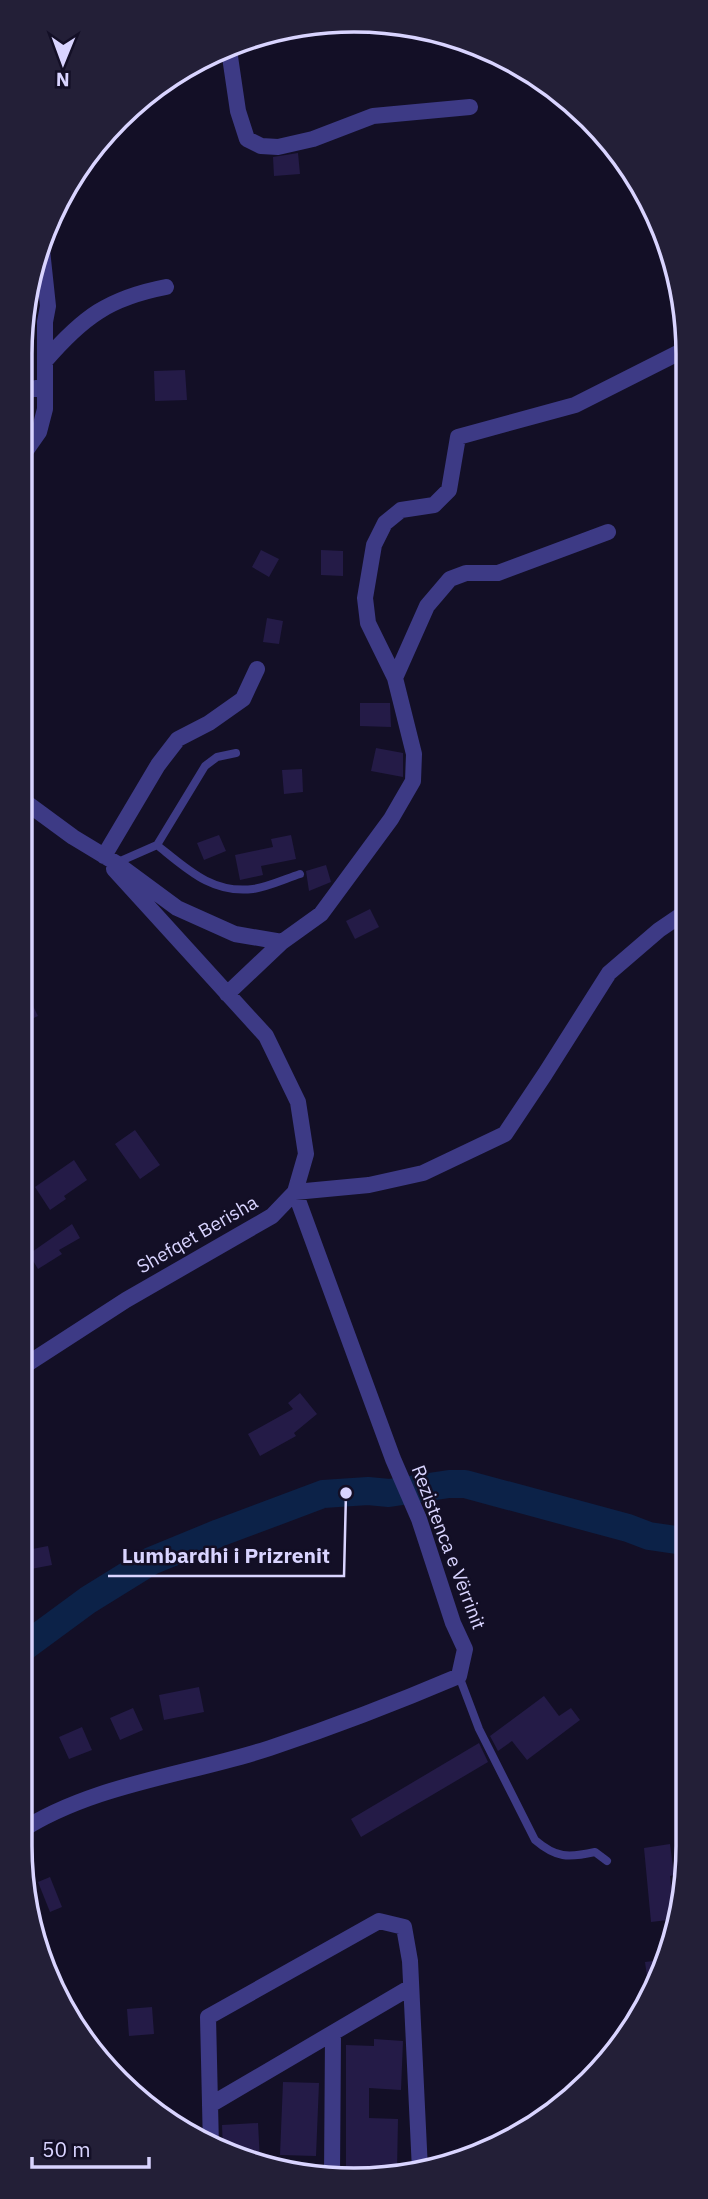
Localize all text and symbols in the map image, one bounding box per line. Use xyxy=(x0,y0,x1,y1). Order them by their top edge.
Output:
north arrow xyxy=(28,28,98,98)
text: N xyxy=(56,68,70,92)
street label: Shefqet Berisha xyxy=(132,1190,262,1278)
street label: Rezistenca e Vërrinit xyxy=(407,1461,491,1633)
callout: Lumbardhi i Prizrenit xyxy=(108,1534,344,1576)
text: Lumbardhi i Prizrenit xyxy=(122,1541,330,1569)
scale bar xyxy=(32,2126,149,2170)
text: 50 m xyxy=(42,2135,91,2163)

